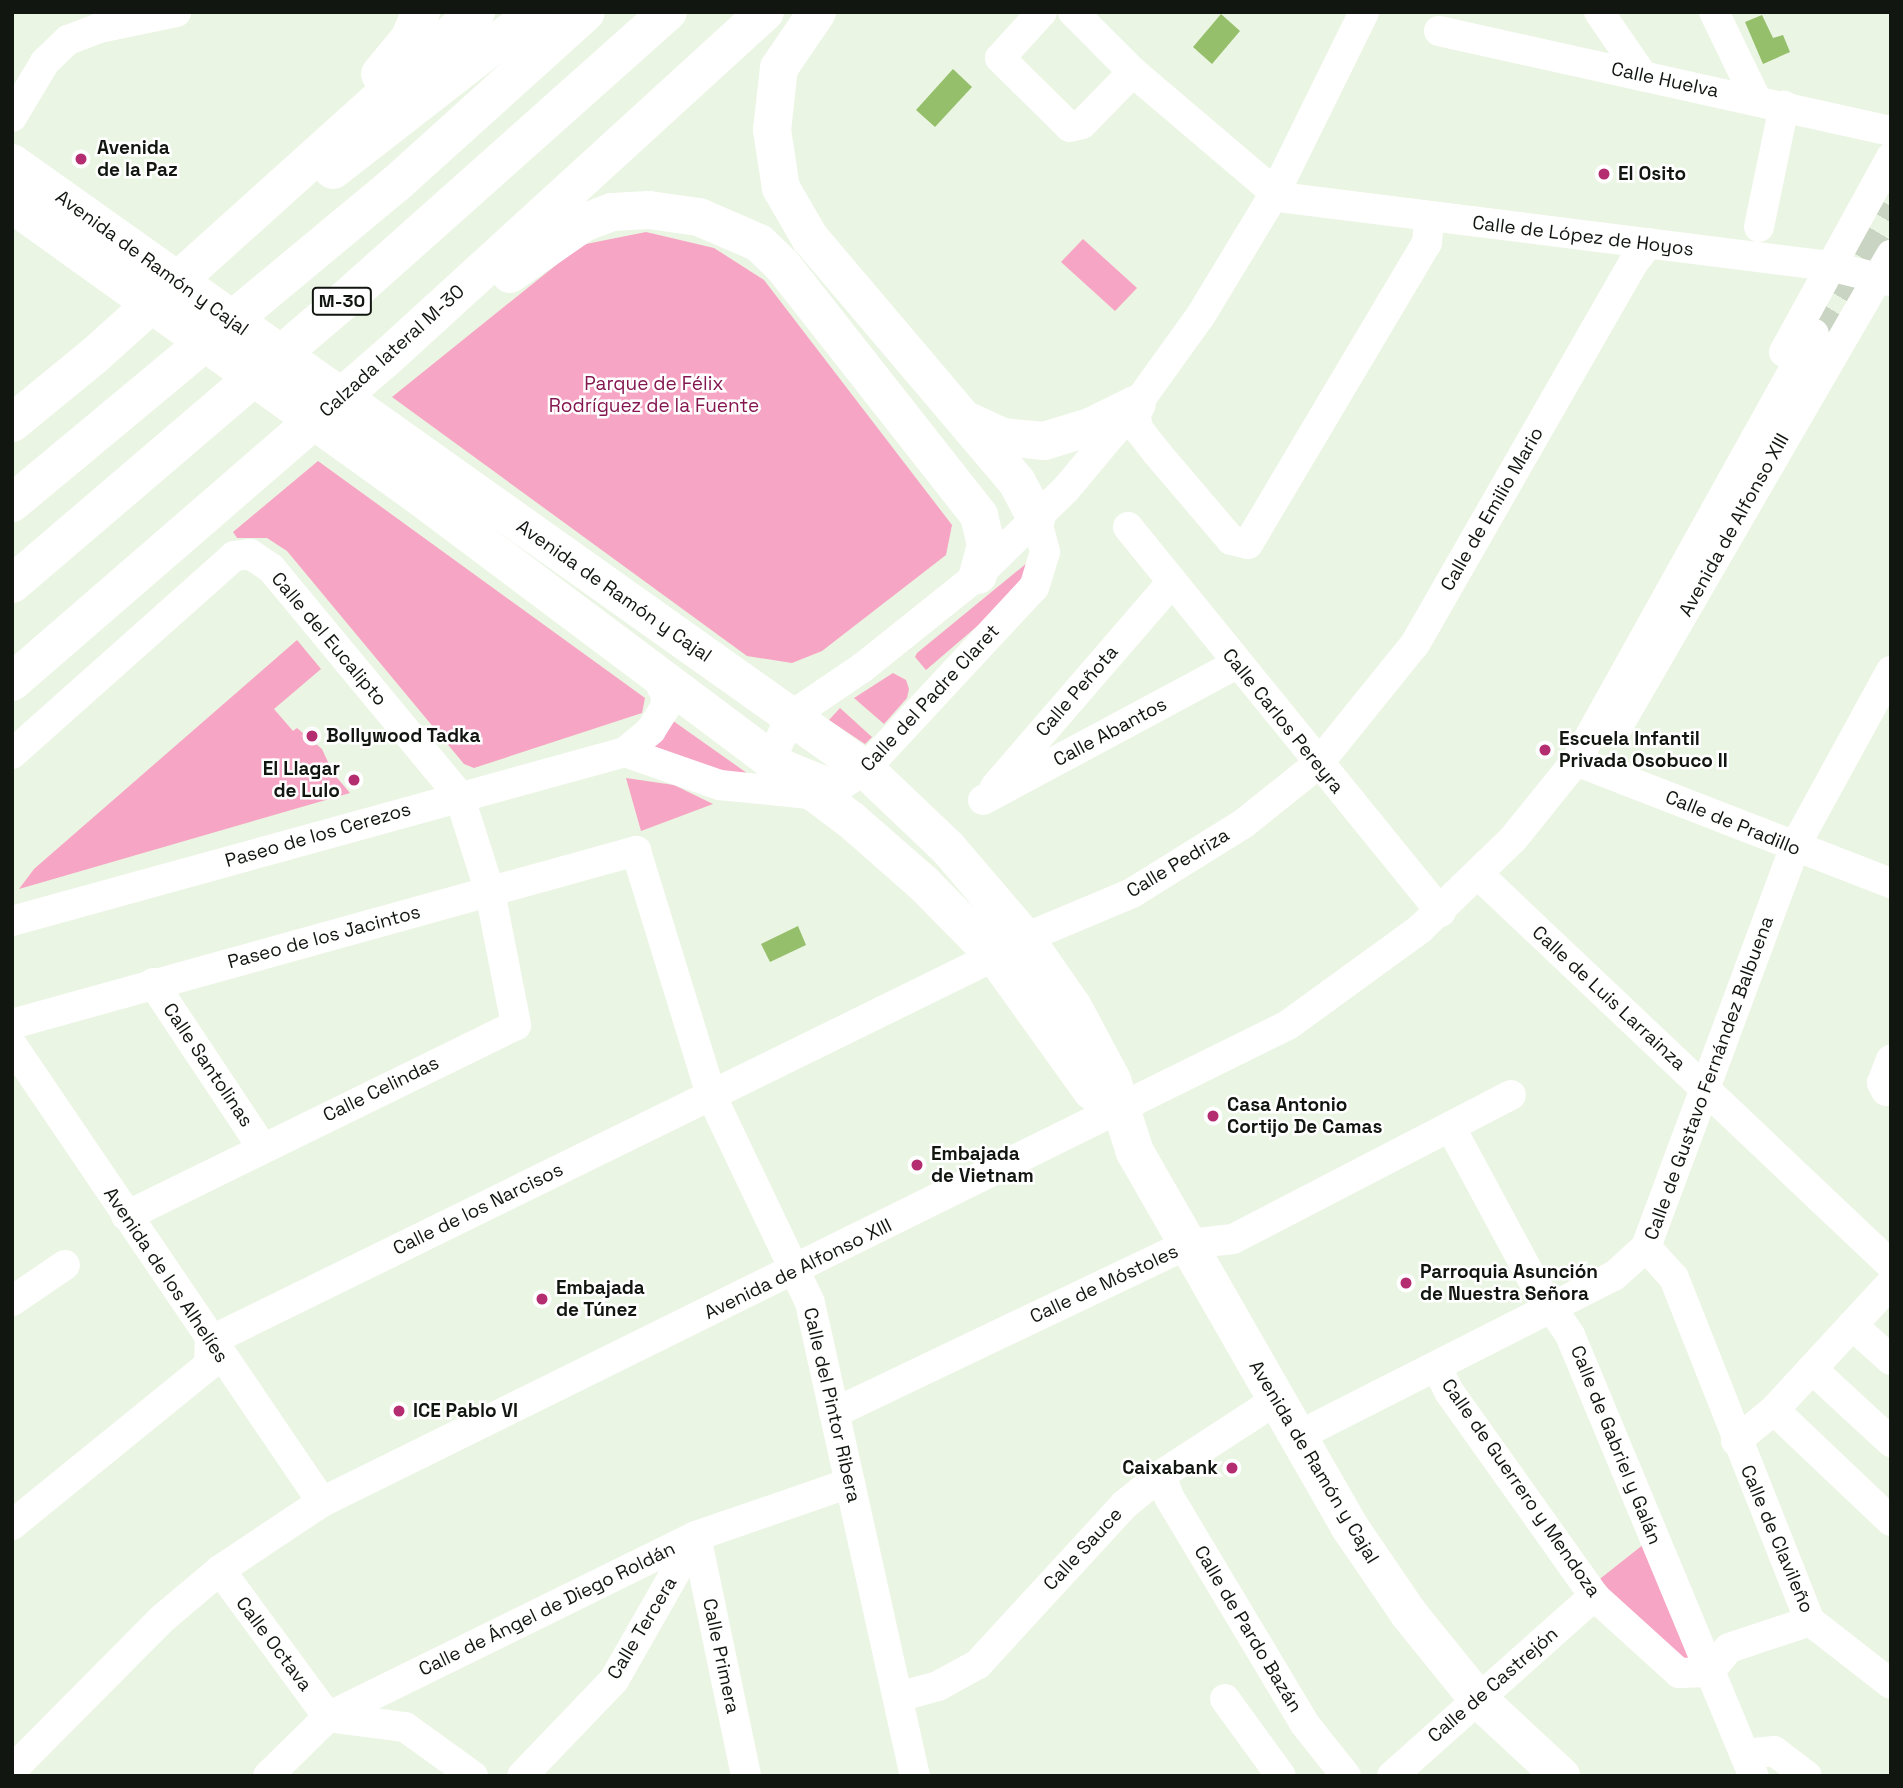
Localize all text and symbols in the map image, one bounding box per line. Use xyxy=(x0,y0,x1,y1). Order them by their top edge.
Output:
street label: Calle Huelva xyxy=(1609,57,1721,103)
place label: Avenida de la Paz xyxy=(97,137,178,181)
marker: Avenida de la Paz xyxy=(71,149,91,169)
place label: El Osito xyxy=(1618,163,1686,185)
marker: El Osito xyxy=(1596,166,1612,182)
street label: Avenida de Ramón y Cajal xyxy=(51,185,253,341)
street label: Calle de López de Hoyos xyxy=(1471,211,1695,261)
street label: Calzada lateral M-30 xyxy=(315,280,469,422)
road number: M-30 xyxy=(310,286,374,316)
park label: Parque de Félix Rodríguez de la Fuente xyxy=(549,373,759,417)
street label: Calle de Emilio Mario xyxy=(1436,423,1548,595)
street label: Avenida de Alfonso XIII xyxy=(1674,429,1794,621)
street label: Avenida de Ramón y Cajal xyxy=(512,515,716,667)
street label: Calle del Eucalipto xyxy=(266,568,392,710)
street label: Calle del Padre Claret xyxy=(856,620,1004,776)
street label: Calle Peñota xyxy=(1031,641,1123,741)
street label: Calle Carlos Pereyra xyxy=(1218,644,1348,798)
street label: Calle Abantos xyxy=(1049,693,1171,771)
place label: Bollywood Tadka xyxy=(326,725,481,747)
marker: Bollywood Tadka xyxy=(304,728,320,744)
place label: Escuela Infantil Privada Osobuco II xyxy=(1559,728,1728,772)
marker: Escuela Infantil Privada Osobuco II xyxy=(1537,742,1553,758)
place label: El Llagar de Lulo xyxy=(263,758,340,802)
marker: El Llagar de Lulo xyxy=(346,772,362,788)
street label: Calle de Pradillo xyxy=(1662,785,1804,861)
street label: Paseo de los Cerezos xyxy=(223,798,413,872)
street label: Calle Pedriza xyxy=(1123,823,1233,903)
street label: Paseo de los Jacintos xyxy=(225,900,423,974)
street label: Calle de Gustavo Fernández Balbuena xyxy=(1640,913,1778,1243)
street label: Calle de Luis Larrainza xyxy=(1527,921,1691,1075)
street label: Calle Santolinas xyxy=(158,999,258,1131)
street label: Calle Celindas xyxy=(319,1051,443,1127)
place label: Casa Antonio Cortijo De Camas xyxy=(1227,1094,1382,1138)
marker: Casa Antonio Cortijo De Camas xyxy=(1205,1108,1221,1124)
place label: Embajada de Vietnam xyxy=(931,1143,1034,1187)
marker: Embajada de Vietnam xyxy=(909,1157,925,1173)
street label: Calle de los Narcisos xyxy=(389,1158,567,1260)
street label: Avenida de los Alhelíes xyxy=(99,1183,233,1367)
street label: Avenida de Alfonso XIII xyxy=(700,1214,896,1324)
street label: Calle de Móstoles xyxy=(1026,1240,1182,1328)
place label: Parroquia Asunción de Nuestra Señora xyxy=(1420,1261,1598,1305)
marker: Parroquia Asunción de Nuestra Señora xyxy=(1398,1275,1414,1291)
place label: Embajada de Túnez xyxy=(556,1277,645,1321)
marker: Embajada de Túnez xyxy=(534,1291,550,1307)
street label: Calle del Pintor Ribera xyxy=(798,1305,866,1505)
street label: Calle de Gabriel y Galán xyxy=(1566,1342,1666,1548)
street label: Avenida de Ramón y Cajal xyxy=(1244,1356,1384,1568)
street label: Calle de Guerrero y Mendoza xyxy=(1437,1374,1605,1602)
place label: ICE Pablo VI xyxy=(413,1400,518,1422)
marker: ICE Pablo VI xyxy=(391,1403,407,1419)
place label: Caixabank xyxy=(1122,1457,1218,1479)
marker: Caixabank xyxy=(1224,1460,1240,1476)
street label: Calle de Clavileño xyxy=(1736,1462,1818,1616)
street label: Calle Sauce xyxy=(1039,1503,1127,1595)
street label: Calle de Ángel de Diego Roldán xyxy=(415,1537,679,1681)
street label: Calle de Pardo Bazán xyxy=(1189,1541,1307,1717)
street label: Calle Tercera xyxy=(602,1572,682,1684)
street label: Calle Octava xyxy=(231,1592,317,1696)
street label: Calle Primera xyxy=(698,1596,744,1716)
street label: Calle de Castrejón xyxy=(1423,1622,1563,1748)

